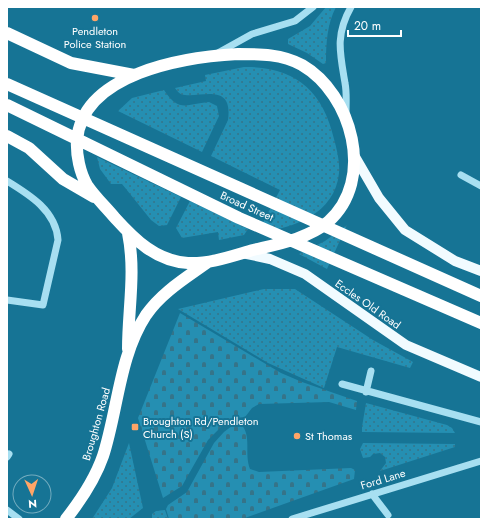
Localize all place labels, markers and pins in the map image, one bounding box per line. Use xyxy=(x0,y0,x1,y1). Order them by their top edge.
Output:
marker: Pendleton Police Station xyxy=(90,13,100,23)
place label: Pendleton Police Station xyxy=(64,23,126,52)
place label: Broughton Rd/Pendleton Church (S) xyxy=(143,413,258,442)
marker: Broughton Rd/Pendleton Church (S) xyxy=(130,422,140,432)
place label: St Thomas xyxy=(305,428,353,444)
marker: St Thomas xyxy=(292,431,302,441)

